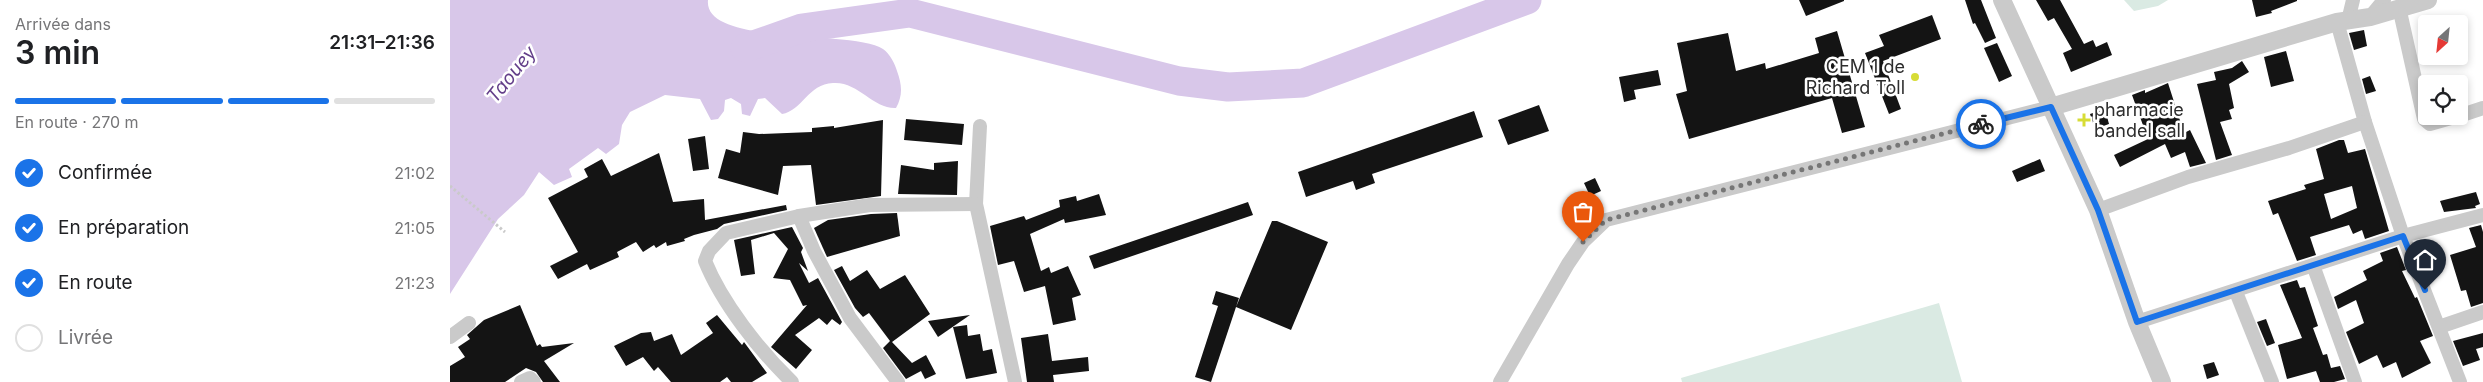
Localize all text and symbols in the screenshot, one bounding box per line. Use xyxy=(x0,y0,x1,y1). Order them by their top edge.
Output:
text: Arrivée dans xyxy=(15,14,111,34)
north arrow xyxy=(2418,15,2468,65)
map controls xyxy=(2418,15,2468,125)
text: 21:31–21:36 xyxy=(329,31,435,54)
text: 3 min xyxy=(15,33,100,72)
water label: Taouey xyxy=(482,40,542,107)
place label: CEM 1 de Richard Toll xyxy=(1806,56,1905,98)
marker: CEM 1 de Richard Toll xyxy=(1909,71,1921,83)
button: locate xyxy=(2418,75,2468,125)
courier xyxy=(1956,99,2006,149)
place label: pharmacie bandel sall xyxy=(2094,99,2185,141)
icon: bike xyxy=(1967,110,1995,138)
text: En route · 270 m xyxy=(15,112,139,132)
marker: pharmacie bandel sall xyxy=(2078,114,2090,126)
icon: check xyxy=(15,159,43,187)
text: Confirmée xyxy=(58,161,152,184)
text: 21:02 xyxy=(394,163,435,183)
pin xyxy=(1562,191,1604,242)
icon: bag xyxy=(1569,198,1597,226)
icon: check xyxy=(15,214,43,242)
text: En préparation xyxy=(58,216,189,239)
text: 21:05 xyxy=(394,218,435,238)
pin xyxy=(2404,239,2446,290)
icon: home xyxy=(2411,246,2439,274)
icon: check xyxy=(15,269,43,297)
text: En route xyxy=(58,271,133,294)
text: 21:23 xyxy=(394,273,435,293)
text: Livrée xyxy=(58,326,113,349)

